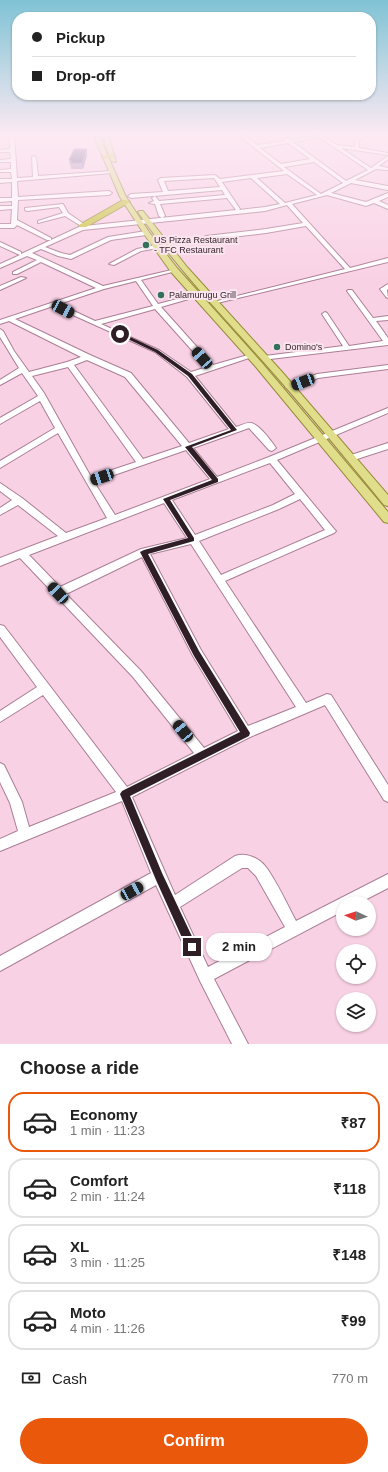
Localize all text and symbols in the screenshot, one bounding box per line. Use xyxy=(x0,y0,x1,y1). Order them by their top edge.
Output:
text: Pickup xyxy=(56,29,105,46)
text: Drop-off xyxy=(56,67,115,84)
place label: US Pizza Restaurant - TFC Restaurant xyxy=(154,235,238,255)
marker: US Pizza Restaurant - TFC Restaurant xyxy=(141,240,151,250)
marker: Palamurugu Grill xyxy=(156,290,166,300)
place label: Palamurugu Grill xyxy=(169,290,236,300)
car xyxy=(50,298,76,320)
route start xyxy=(111,325,129,343)
marker: Domino's xyxy=(272,342,282,352)
place label: Domino's xyxy=(285,342,323,352)
car xyxy=(190,345,214,371)
car xyxy=(290,372,316,392)
car xyxy=(89,467,115,487)
car xyxy=(45,580,71,606)
car xyxy=(171,718,195,744)
car xyxy=(119,880,145,902)
north arrow xyxy=(336,896,376,936)
map controls xyxy=(336,896,376,1032)
callout: 2 min xyxy=(206,933,272,961)
route end xyxy=(183,938,201,956)
text: 2 min xyxy=(222,939,256,954)
button: locate xyxy=(336,944,376,984)
button: layers xyxy=(336,992,376,1032)
text: Choose a ride xyxy=(20,1058,139,1078)
icon: car xyxy=(22,1104,58,1140)
text: Economy xyxy=(70,1106,138,1123)
text: ₹87 xyxy=(341,1114,366,1131)
text: 1 min · 11:23 xyxy=(70,1123,145,1138)
icon: car xyxy=(22,1170,58,1206)
text: Comfort xyxy=(70,1172,128,1189)
text: ₹118 xyxy=(333,1180,366,1197)
text: 2 min · 11:24 xyxy=(70,1189,145,1204)
icon: car xyxy=(22,1236,58,1272)
text: XL xyxy=(70,1238,89,1255)
text: ₹148 xyxy=(332,1246,366,1263)
text: 3 min · 11:25 xyxy=(70,1255,145,1270)
icon: car xyxy=(22,1302,58,1338)
text: Moto xyxy=(70,1304,106,1321)
text: ₹99 xyxy=(341,1312,366,1329)
text: 4 min · 11:26 xyxy=(70,1321,145,1336)
icon: cash xyxy=(20,1367,42,1389)
text: Cash xyxy=(52,1370,87,1387)
text: 770 m xyxy=(332,1371,368,1386)
button: Confirm xyxy=(20,1418,368,1464)

